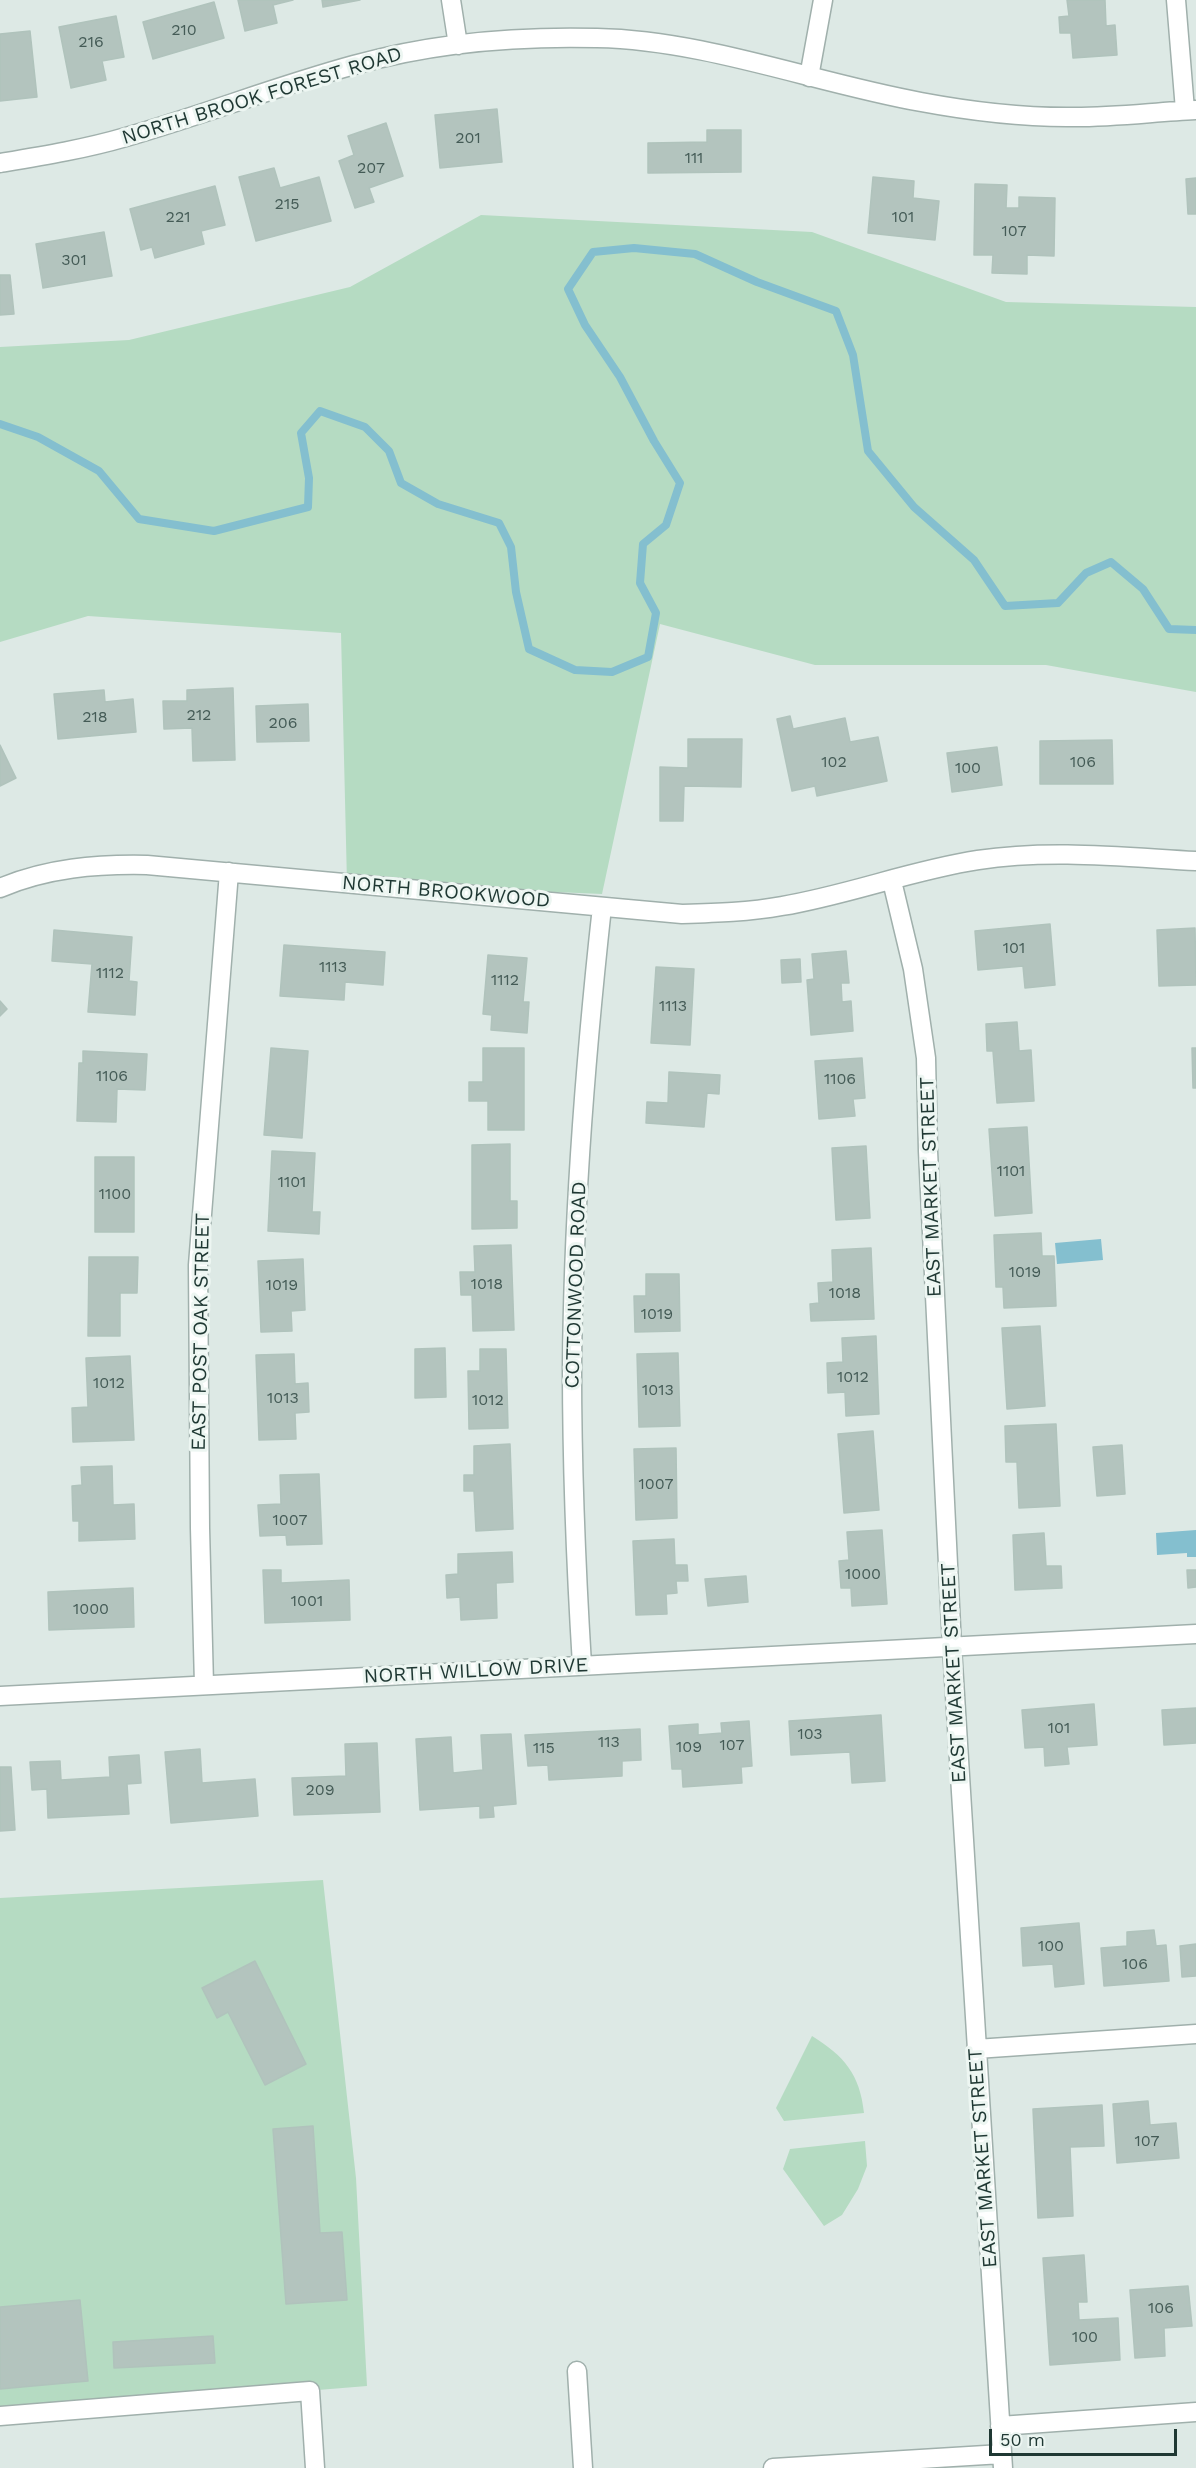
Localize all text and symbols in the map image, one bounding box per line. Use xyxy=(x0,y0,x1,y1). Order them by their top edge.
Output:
house number: 210 xyxy=(171,20,197,40)
house number: 216 xyxy=(78,32,104,52)
street label: NORTH BROOK FOREST ROAD xyxy=(119,42,405,150)
house number: 201 xyxy=(455,128,481,148)
house number: 111 xyxy=(685,148,703,168)
house number: 207 xyxy=(357,158,385,178)
house number: 215 xyxy=(275,194,299,214)
house number: 221 xyxy=(166,207,190,227)
house number: 101 xyxy=(892,207,914,227)
house number: 107 xyxy=(1002,221,1026,241)
house number: 301 xyxy=(61,250,87,270)
house number: 212 xyxy=(187,705,211,725)
house number: 218 xyxy=(82,707,108,727)
house number: 206 xyxy=(268,713,298,733)
house number: 102 xyxy=(821,752,847,772)
house number: 106 xyxy=(1070,752,1096,772)
house number: 100 xyxy=(955,758,981,778)
street label: NORTH BROOKWOOD xyxy=(341,871,551,913)
house number: 101 xyxy=(1003,938,1025,958)
house number: 1113 xyxy=(319,957,347,977)
house number: 1112 xyxy=(96,963,124,983)
house number: 1112 xyxy=(491,970,519,990)
house number: 1113 xyxy=(659,996,687,1016)
house number: 1106 xyxy=(96,1066,128,1086)
house number: 1106 xyxy=(824,1069,856,1089)
street label: EAST MARKET STREET xyxy=(915,1076,947,1298)
house number: 1101 xyxy=(997,1161,1025,1181)
house number: 1101 xyxy=(278,1172,306,1192)
street label: COTTONWOOD ROAD xyxy=(560,1181,592,1389)
house number: 1100 xyxy=(99,1184,131,1204)
street label: EAST POST OAK STREET xyxy=(187,1213,215,1451)
house number: 1019 xyxy=(1009,1262,1041,1282)
house number: 1018 xyxy=(471,1274,503,1294)
house number: 1019 xyxy=(266,1275,298,1295)
house number: 1018 xyxy=(829,1283,861,1303)
house number: 1019 xyxy=(641,1304,673,1324)
house number: 1012 xyxy=(837,1367,869,1387)
house number: 1012 xyxy=(93,1373,125,1393)
house number: 1013 xyxy=(642,1380,674,1400)
house number: 1013 xyxy=(267,1388,299,1408)
house number: 1012 xyxy=(472,1390,504,1410)
house number: 1007 xyxy=(639,1474,673,1494)
house number: 1007 xyxy=(273,1510,307,1530)
street label: EAST MARKET STREET xyxy=(936,1562,972,1784)
house number: 1000 xyxy=(845,1564,881,1584)
house number: 1001 xyxy=(291,1591,323,1611)
house number: 1000 xyxy=(73,1599,109,1619)
street label: NORTH WILLOW DRIVE xyxy=(363,1653,589,1689)
house number: 101 xyxy=(1048,1718,1070,1738)
house number: 103 xyxy=(797,1724,823,1744)
house number: 113 xyxy=(598,1732,620,1752)
house number: 107 xyxy=(720,1735,744,1755)
house number: 109 xyxy=(676,1737,702,1757)
house number: 115 xyxy=(533,1738,555,1758)
house number: 209 xyxy=(305,1780,335,1800)
house number: 100 xyxy=(1038,1936,1064,1956)
house number: 106 xyxy=(1122,1954,1148,1974)
street label: EAST MARKET STREET xyxy=(963,2047,1003,2269)
house number: 107 xyxy=(1135,2131,1159,2151)
house number: 106 xyxy=(1148,2298,1174,2318)
house number: 100 xyxy=(1072,2327,1098,2347)
scale bar xyxy=(992,2417,1180,2455)
text: 50 m xyxy=(1000,2429,1045,2450)

